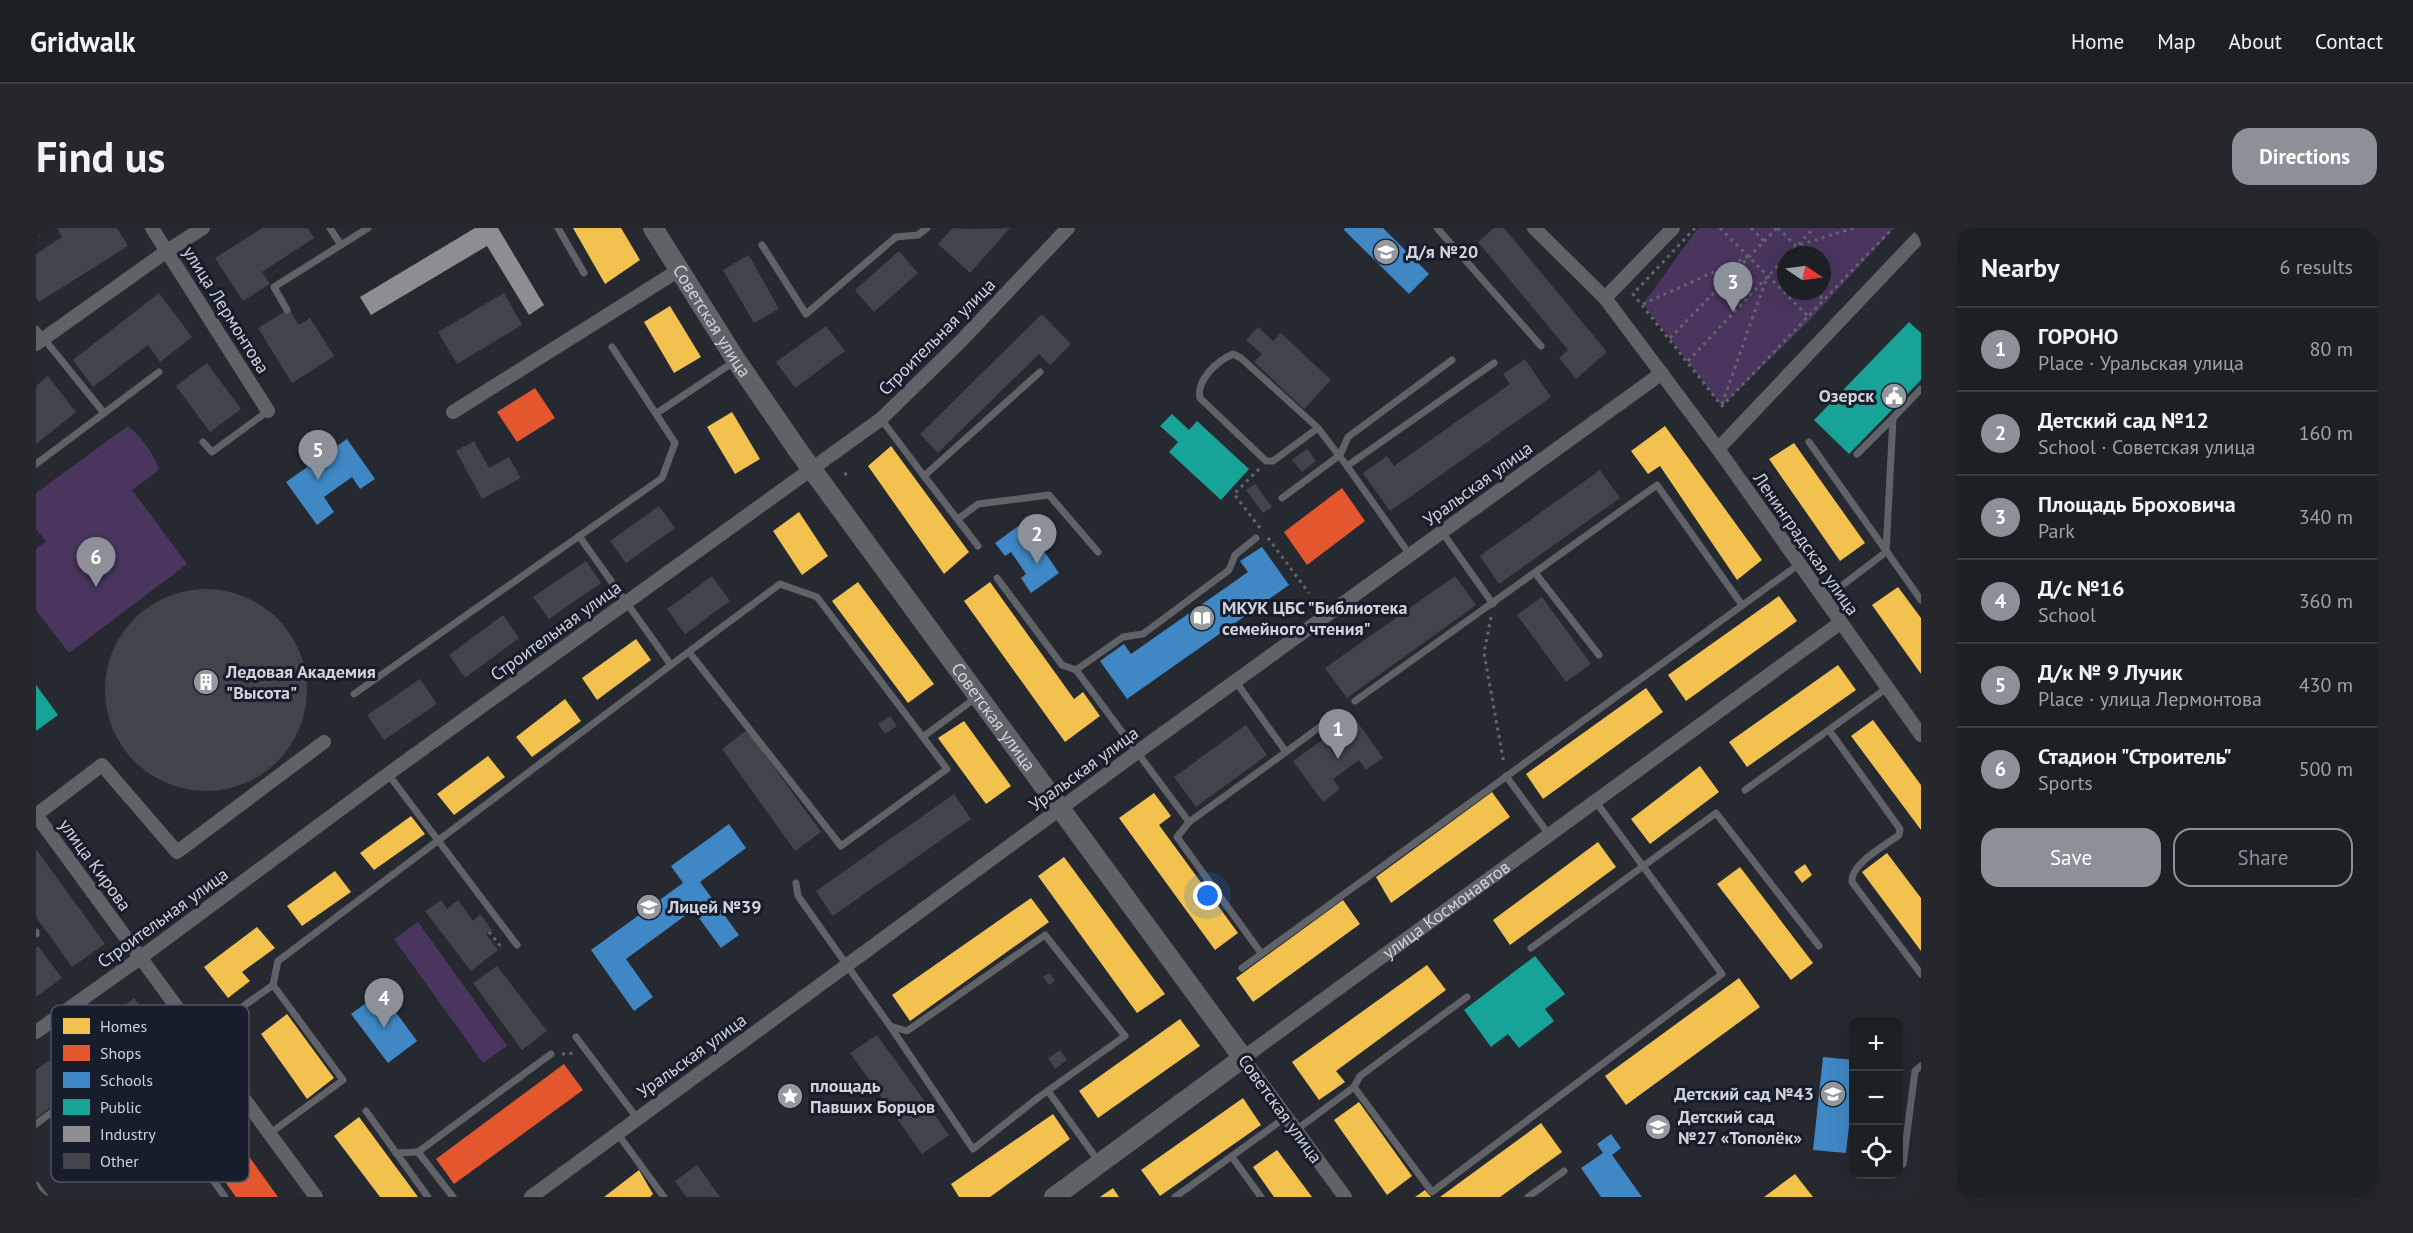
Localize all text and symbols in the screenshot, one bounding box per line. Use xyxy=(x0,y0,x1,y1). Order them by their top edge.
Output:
text: Gridwalk xyxy=(30,23,136,60)
text: Home xyxy=(2071,28,2124,55)
text: Map xyxy=(2157,28,2196,55)
text: About xyxy=(2229,28,2282,55)
text: Contact xyxy=(2315,28,2383,55)
button: Directions xyxy=(2232,128,2377,185)
text: Find us xyxy=(36,129,165,184)
school or university icon: Д/я №20 xyxy=(1371,237,1401,267)
place label: Д/я №20 xyxy=(1406,240,1478,263)
street label: улица Лермонтова xyxy=(178,242,275,378)
north arrow xyxy=(1777,246,1831,300)
text: Nearby xyxy=(1981,251,2059,284)
text: 6 results xyxy=(2280,254,2353,280)
street label: Советская улица xyxy=(668,260,756,382)
pin: 3 xyxy=(1714,262,1752,312)
street label: Строительная улица xyxy=(873,273,1000,400)
text: ГОРОНО xyxy=(2038,322,2119,350)
text: 1 xyxy=(1995,336,2006,362)
text: 80 m xyxy=(2310,336,2353,362)
text: Place · Уральская улица xyxy=(2038,350,2244,376)
public building icon: Озерск xyxy=(1879,381,1909,411)
place label: Озерск xyxy=(1819,384,1874,407)
text: Детский сад №12 xyxy=(2038,406,2209,434)
text: 2 xyxy=(1995,420,2006,446)
text: 160 m xyxy=(2299,420,2353,446)
pin: 5 xyxy=(298,430,338,480)
text: School · Советская улица xyxy=(2038,434,2255,460)
street label: Уральская улица xyxy=(1418,436,1537,531)
street label: Ленинградская улица xyxy=(1748,467,1864,620)
text: Площадь Броховича xyxy=(2038,490,2236,518)
text: 3 xyxy=(1995,504,2006,530)
text: 340 m xyxy=(2299,504,2353,530)
pin: 2 xyxy=(1018,514,1056,564)
text: Park xyxy=(2038,518,2075,544)
pin: 6 xyxy=(76,538,116,587)
text: Д/с №16 xyxy=(2038,574,2125,602)
street label: Строительная улица xyxy=(486,575,626,686)
text: 4 xyxy=(1995,588,2006,614)
text: 360 m xyxy=(2299,588,2353,614)
place label: МКУК ЦБС "Библиотека семейного чтения" xyxy=(1222,596,1407,640)
text: School xyxy=(2038,602,2096,628)
library icon: МКУК ЦБС "Библиотека семейного чтения" xyxy=(1187,603,1217,633)
street label: Советская улица xyxy=(946,658,1041,776)
text: Д/к № 9 Лучик xyxy=(2038,658,2183,686)
place label: Ледовая Академия "Высота" xyxy=(225,660,376,704)
building icon: Ледовая Академия "Высота" xyxy=(191,667,221,697)
text: 5 xyxy=(1995,672,2006,698)
text: 430 m xyxy=(2299,672,2353,698)
text: Place · улица Лермонтова xyxy=(2038,686,2262,712)
pin: 1 xyxy=(1318,710,1358,759)
street label: Уральская улица xyxy=(1024,721,1143,816)
text: Стадион "Строитель" xyxy=(2038,742,2232,770)
text: 6 xyxy=(1995,756,2006,782)
text: 500 m xyxy=(2299,756,2353,782)
text: Sports xyxy=(2038,770,2093,796)
street label: улица Кирова xyxy=(54,814,137,915)
button: Save xyxy=(1981,828,2161,887)
button: Share xyxy=(2173,828,2353,887)
street label: улица Космонавтов xyxy=(1378,855,1515,964)
street label: Строительная улица xyxy=(93,862,233,973)
your location xyxy=(1193,881,1222,910)
school or university icon: Лицей №39 xyxy=(634,892,664,922)
place label: Лицей №39 xyxy=(667,895,762,918)
pin: 4 xyxy=(364,978,404,1028)
legend xyxy=(51,1005,249,1182)
street label: Уральская улица xyxy=(632,1008,751,1103)
text: Homes xyxy=(100,1016,147,1036)
map controls xyxy=(1849,1017,1903,1179)
button: + xyxy=(1849,1017,1903,1071)
text: Shops xyxy=(100,1043,141,1063)
street label: Советская улица xyxy=(1233,1050,1328,1168)
text: Schools xyxy=(100,1070,153,1090)
button: − xyxy=(1849,1071,1903,1125)
place label: площадь Павших Борцов xyxy=(810,1074,935,1118)
school or university icon: Детский сад №43 xyxy=(1818,1079,1848,1109)
place icon: площадь Павших Борцов xyxy=(775,1081,805,1111)
place label: Детский сад №43 xyxy=(1674,1082,1814,1105)
text: Public xyxy=(100,1097,142,1117)
place label: Детский сад №27 «Тополёк» xyxy=(1678,1105,1802,1149)
school or university icon: Детский сад №27 «Тополёк» xyxy=(1643,1112,1673,1142)
text: Industry xyxy=(100,1124,156,1144)
button: locate xyxy=(1849,1125,1903,1179)
text: Other xyxy=(100,1151,139,1171)

